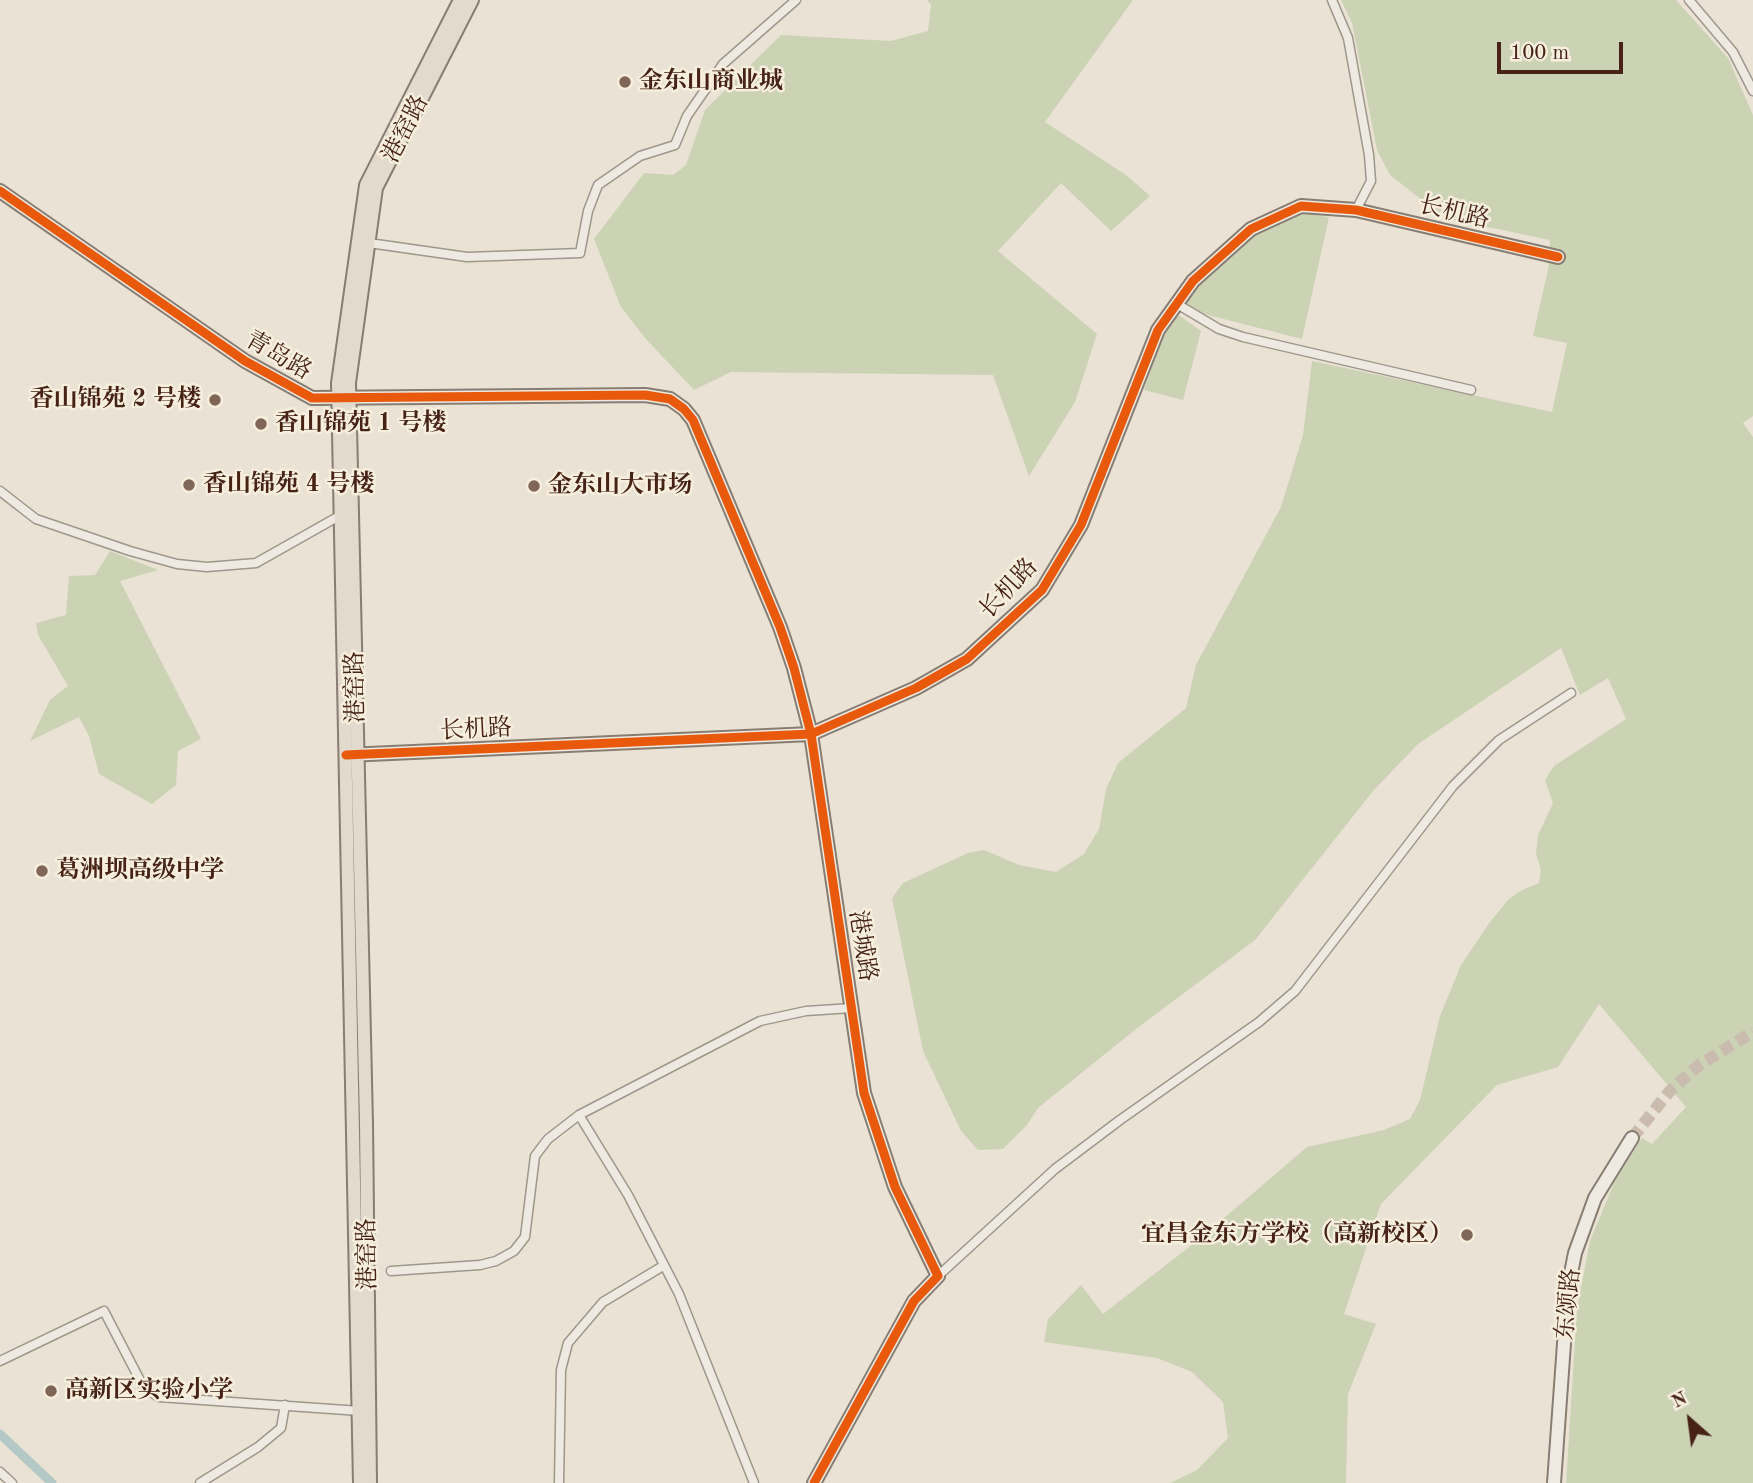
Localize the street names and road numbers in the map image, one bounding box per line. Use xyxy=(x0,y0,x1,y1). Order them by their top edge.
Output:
street label: 港窑路 xyxy=(377,90,435,168)
street label: 长机路 xyxy=(1416,191,1492,235)
street label: 青岛路 xyxy=(240,326,316,386)
street label: 长机路 xyxy=(974,553,1044,625)
street label: 港窑路 xyxy=(341,651,371,723)
street label: 长机路 xyxy=(439,714,513,746)
street label: 港城路 xyxy=(842,908,882,984)
street label: 港窑路 xyxy=(353,1218,383,1290)
street label: 东颂路 xyxy=(1551,1267,1587,1341)

